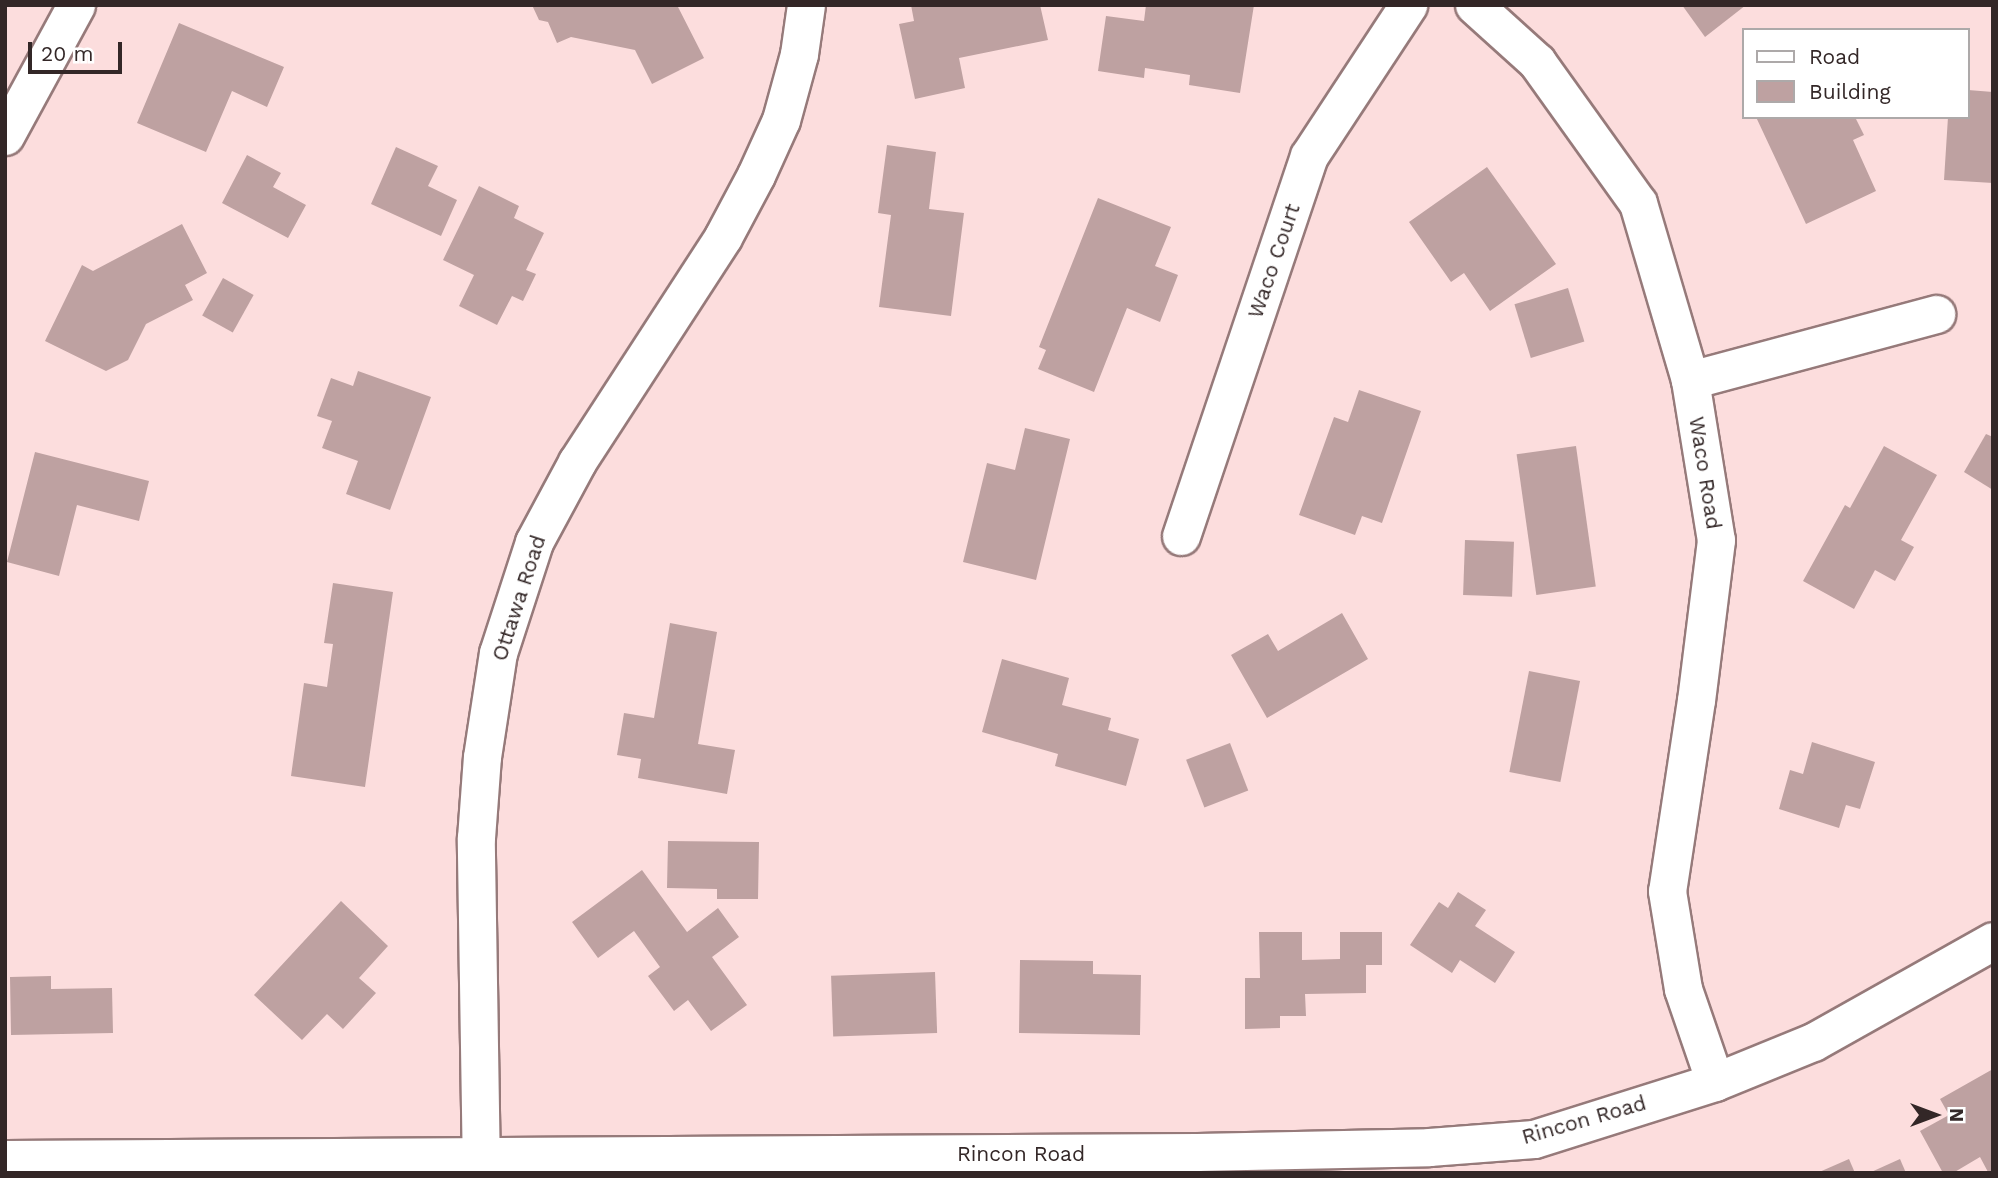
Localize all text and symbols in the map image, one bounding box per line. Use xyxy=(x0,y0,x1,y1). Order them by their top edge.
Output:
scale bar xyxy=(32,28,126,72)
legend xyxy=(1742,28,1970,119)
text: 20 m xyxy=(41,41,93,66)
text: Road xyxy=(1809,44,1860,69)
text: Building xyxy=(1809,79,1891,104)
street label: Waco Court xyxy=(1243,200,1305,322)
street label: Waco Road xyxy=(1684,415,1726,531)
street label: Ottawa Road xyxy=(487,532,551,664)
north arrow xyxy=(1900,1080,1970,1150)
street label: Rincon Road xyxy=(1519,1090,1649,1150)
text: N xyxy=(1945,1108,1968,1122)
street label: Rincon Road xyxy=(957,1141,1085,1167)

